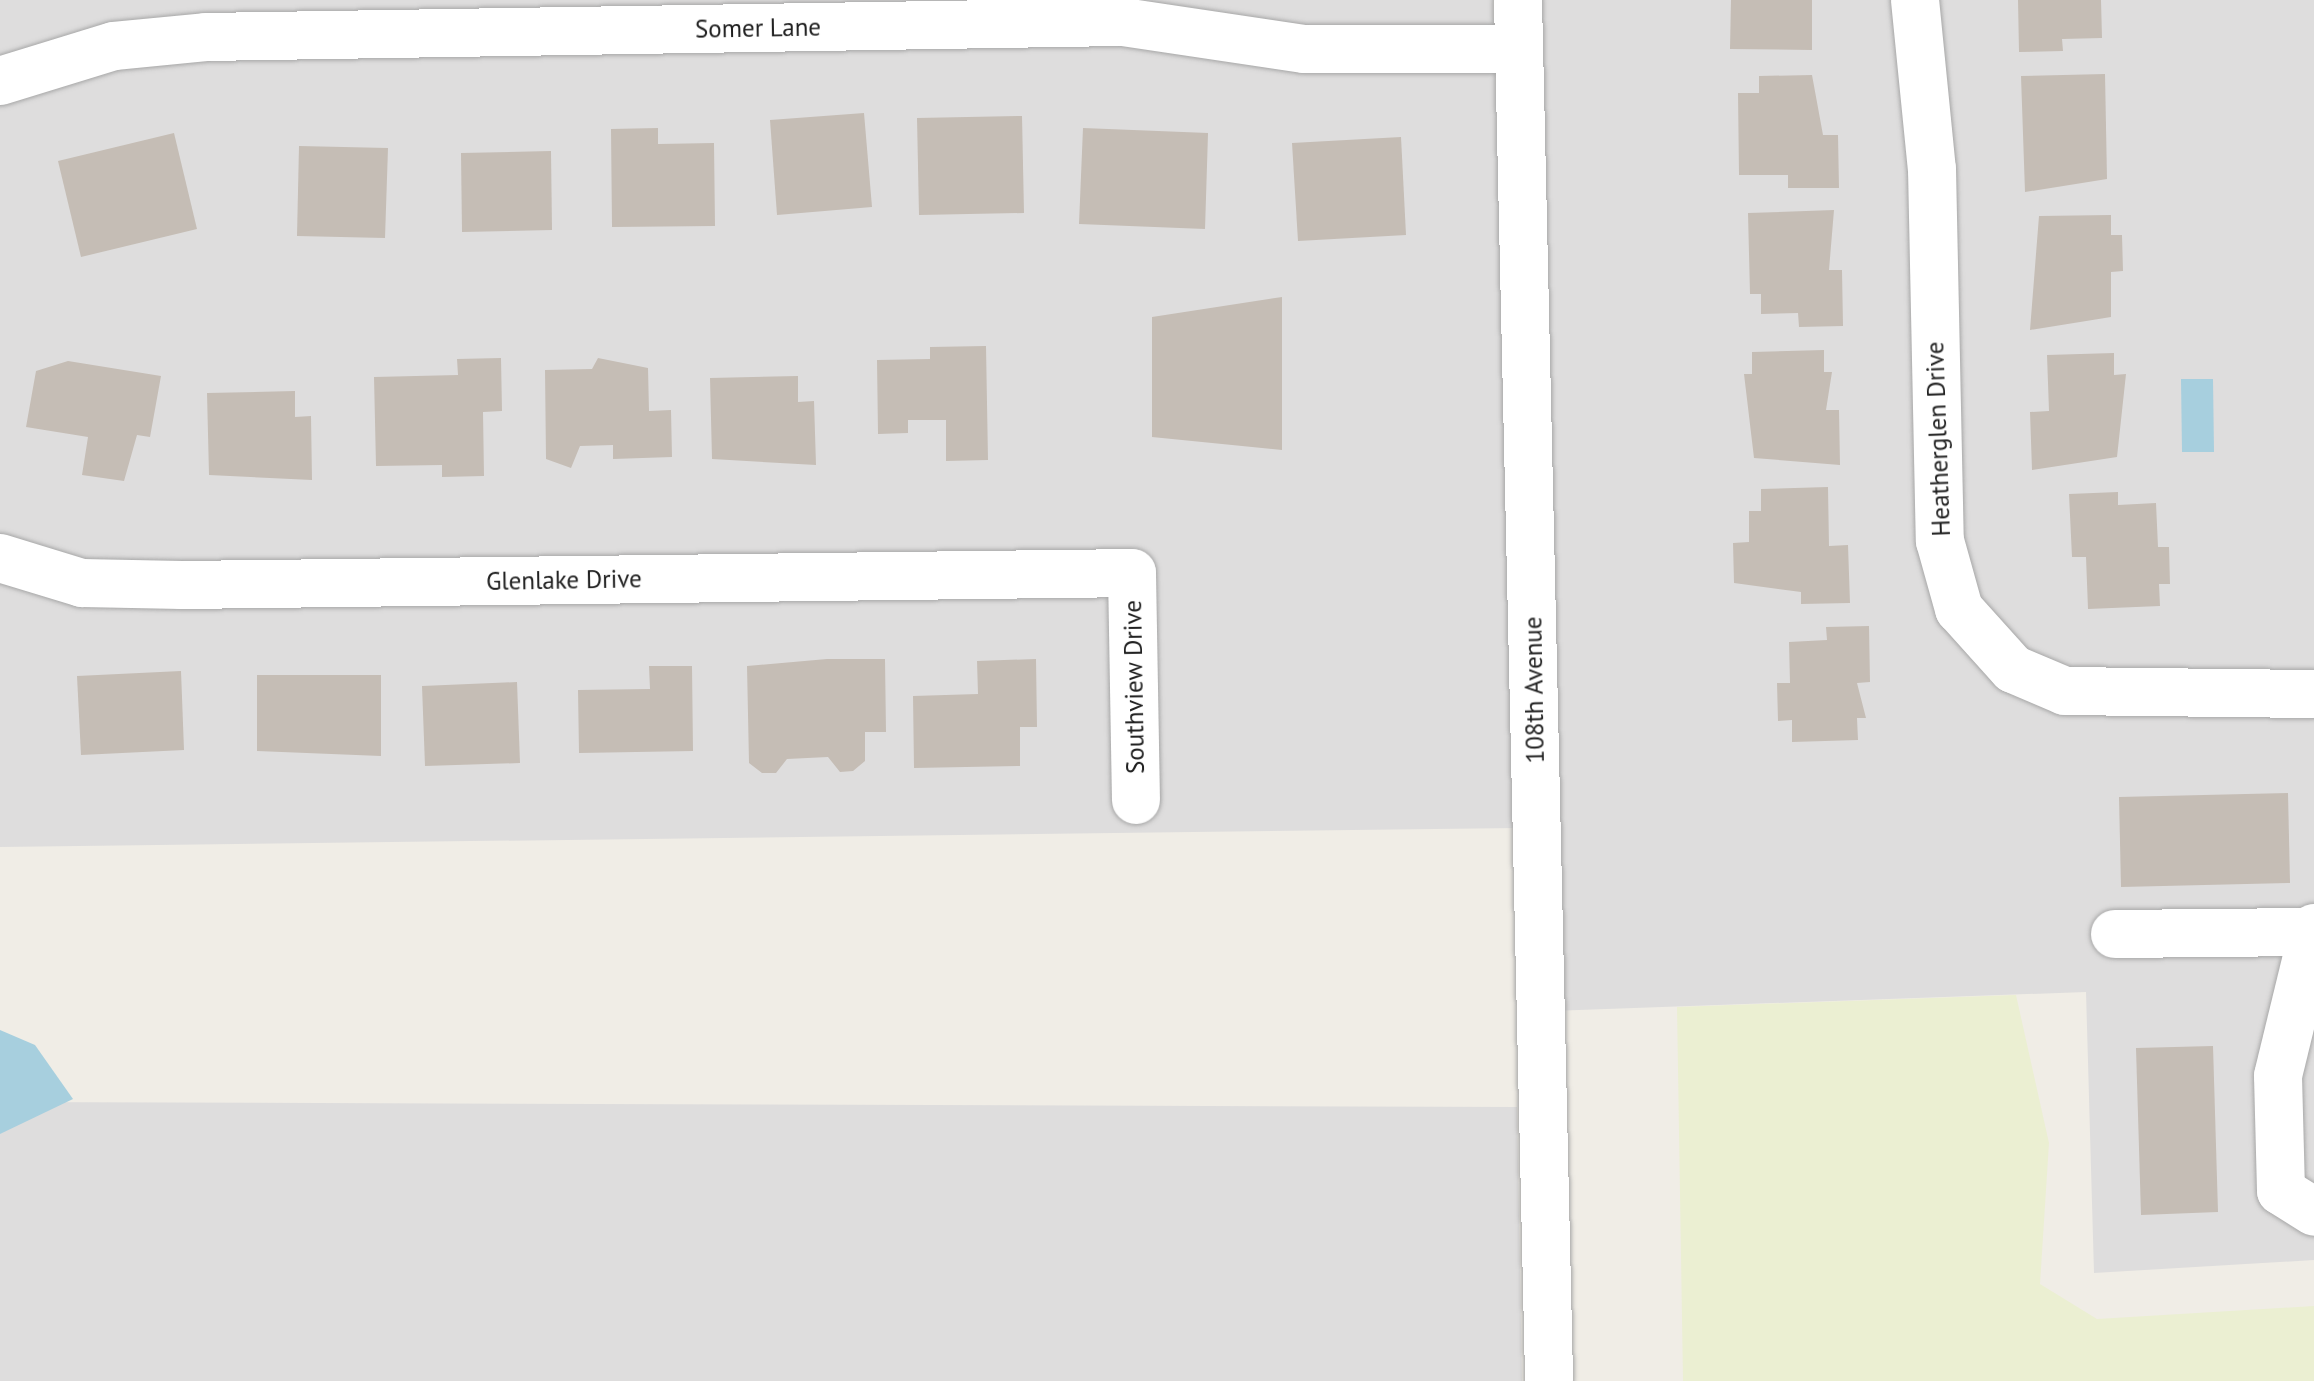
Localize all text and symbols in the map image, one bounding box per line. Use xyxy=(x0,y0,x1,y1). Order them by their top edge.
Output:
street label: Somer Lane xyxy=(695,12,821,44)
street label: Heatherglen Drive xyxy=(1920,341,1956,537)
street label: Glenlake Drive xyxy=(486,564,642,596)
street label: Southview Drive xyxy=(1117,599,1151,775)
street label: 108th Avenue xyxy=(1518,616,1550,764)

